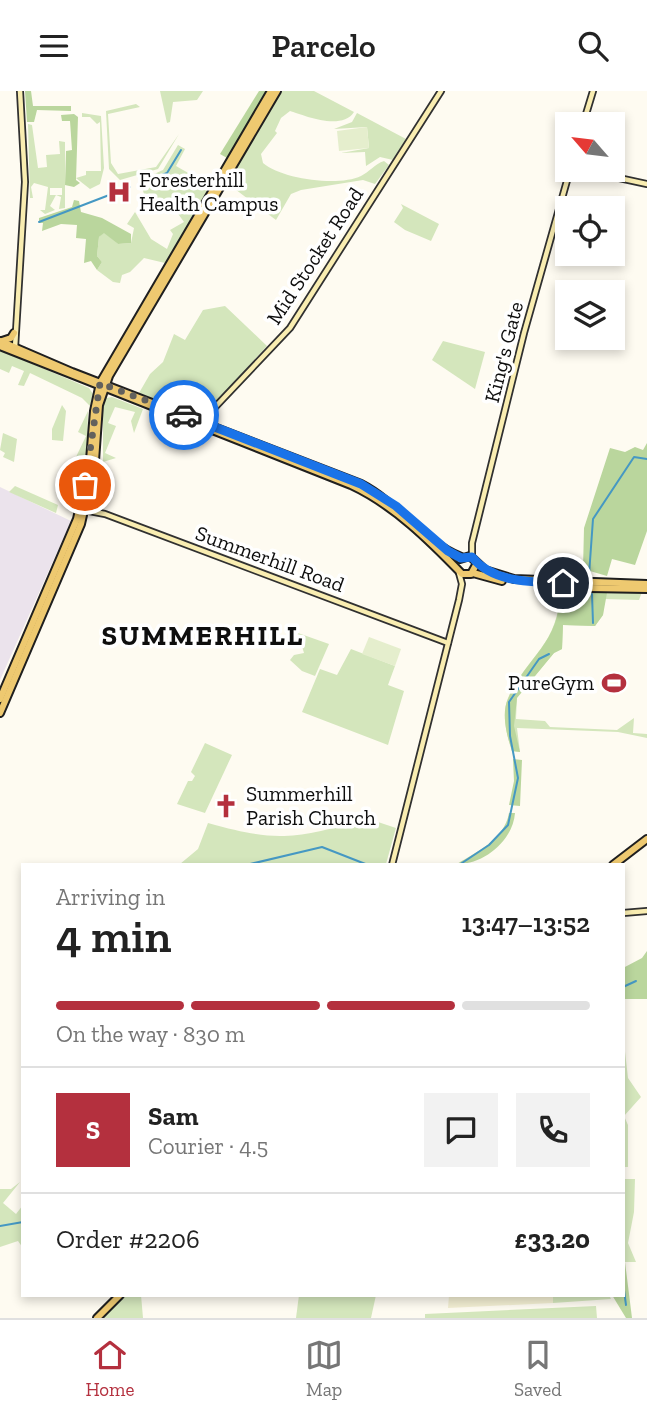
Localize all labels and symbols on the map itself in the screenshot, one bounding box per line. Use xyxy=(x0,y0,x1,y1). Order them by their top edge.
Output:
north arrow xyxy=(555,112,625,182)
place label: Foresterhill Health Campus xyxy=(139,167,278,216)
hospital icon: Foresterhill Health Campus xyxy=(105,178,133,206)
street label: Mid Stocket Road xyxy=(261,182,368,329)
street label: King's Gate xyxy=(479,299,528,405)
courier xyxy=(149,380,219,450)
pin xyxy=(55,455,115,515)
street label: Summerhill Road xyxy=(192,520,348,597)
pin xyxy=(533,553,593,613)
district label: SUMMERHILL xyxy=(101,619,305,652)
sports icon: PureGym xyxy=(600,669,628,697)
place label: PureGym xyxy=(508,670,594,695)
place label: Summerhill Parish Church xyxy=(246,781,376,830)
church icon: Summerhill Parish Church xyxy=(212,792,240,820)

